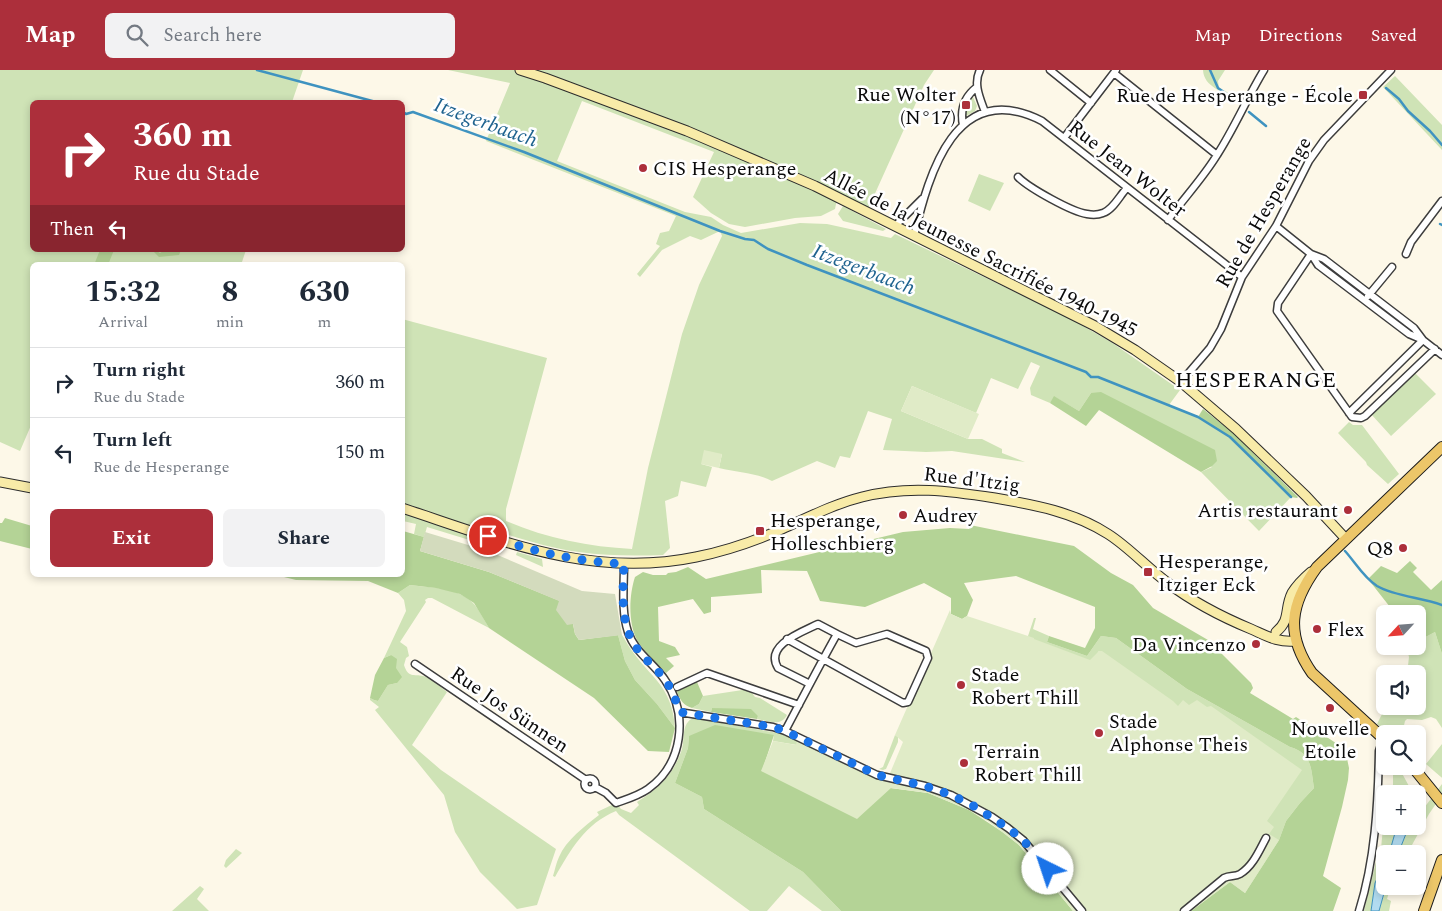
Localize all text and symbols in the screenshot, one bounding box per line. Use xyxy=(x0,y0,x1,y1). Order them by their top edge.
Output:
search box xyxy=(105,13,455,58)
text: Map xyxy=(25,17,75,53)
icon: search xyxy=(123,21,151,49)
text: Search here xyxy=(163,21,262,50)
text: Map xyxy=(1195,22,1231,49)
text: Directions xyxy=(1259,22,1343,49)
text: Saved xyxy=(1371,22,1417,49)
place label: Rue Wolter (N°17) xyxy=(856,80,956,133)
place label: Rue de Hesperange - École xyxy=(1116,81,1353,111)
water label: Itzegerbaach xyxy=(429,89,542,156)
marker: Rue de Hesperange - École xyxy=(1357,89,1369,101)
marker: Rue Wolter (N°17) xyxy=(960,99,972,111)
text: 360 m xyxy=(133,109,232,162)
street label: Rue Jean Wolter xyxy=(1062,113,1193,225)
icon: right xyxy=(50,120,115,185)
street label: Rue de Hesperange xyxy=(1208,131,1319,294)
place label: CIS Hesperange xyxy=(653,154,796,184)
text: Rue du Stade xyxy=(133,157,260,190)
street label: Allée de la Jeunesse Sacrifiée 1940-1945 xyxy=(819,160,1143,345)
marker: CIS Hesperange xyxy=(637,162,649,174)
text: Then xyxy=(50,215,94,244)
icon: left xyxy=(104,215,132,243)
water label: Itzegerbaach xyxy=(807,236,920,304)
text: 15:32 xyxy=(85,269,161,315)
text: 8 xyxy=(221,269,238,315)
text: 630 xyxy=(299,269,350,315)
text: Arrival xyxy=(98,310,148,334)
text: min xyxy=(216,310,244,334)
text: m xyxy=(318,310,331,334)
text: Turn right xyxy=(93,356,186,385)
district label: HESPERANGE xyxy=(1175,364,1337,397)
text: 360 m xyxy=(335,368,385,397)
icon: right xyxy=(50,369,78,397)
text: Rue du Stade xyxy=(93,385,185,409)
text: Turn left xyxy=(93,426,172,455)
text: 150 m xyxy=(335,438,385,467)
icon: left xyxy=(50,439,78,467)
text: Rue de Hesperange xyxy=(93,455,229,479)
street label: Rue d'Itzig xyxy=(922,459,1022,501)
place label: Artis restaurant xyxy=(1197,496,1338,526)
place label: Audrey xyxy=(913,501,979,531)
marker: Artis restaurant xyxy=(1342,504,1354,516)
place label: Hesperange, Holleschbierg xyxy=(770,506,894,559)
button: Exit xyxy=(50,509,213,567)
button: Share xyxy=(223,509,385,567)
marker: Audrey xyxy=(897,509,909,521)
pin xyxy=(467,515,509,557)
icon: arrive xyxy=(474,522,502,550)
marker: Hesperange, Holleschbierg xyxy=(754,525,766,537)
place label: Q8 xyxy=(1367,534,1393,564)
marker: Q8 xyxy=(1397,542,1409,554)
place label: Hesperange, Itziger Eck xyxy=(1158,547,1269,600)
marker: Hesperange, Itziger Eck xyxy=(1142,566,1154,578)
north arrow xyxy=(1376,605,1426,655)
map controls xyxy=(1376,605,1426,895)
place label: Flex xyxy=(1327,615,1364,645)
marker: Flex xyxy=(1311,623,1323,635)
place label: Da Vincenzo xyxy=(1132,630,1246,660)
marker: Da Vincenzo xyxy=(1250,638,1262,650)
street label: Rue Jos Sünnen xyxy=(444,659,575,761)
place label: Stade Robert Thill xyxy=(971,660,1079,713)
button: sound xyxy=(1376,665,1426,715)
marker: Stade Robert Thill xyxy=(955,679,967,691)
marker: Nouvelle Etoile xyxy=(1324,702,1336,714)
place label: Stade Alphonse Theis xyxy=(1109,707,1248,760)
place label: Nouvelle Etoile xyxy=(1291,714,1369,767)
button: search xyxy=(1376,725,1426,775)
marker: Stade Alphonse Theis xyxy=(1093,727,1105,739)
place label: Terrain Robert Thill xyxy=(974,737,1082,790)
marker: Terrain Robert Thill xyxy=(958,757,970,769)
button: + xyxy=(1376,785,1426,835)
position arrow xyxy=(1021,842,1073,894)
button: − xyxy=(1376,845,1426,895)

